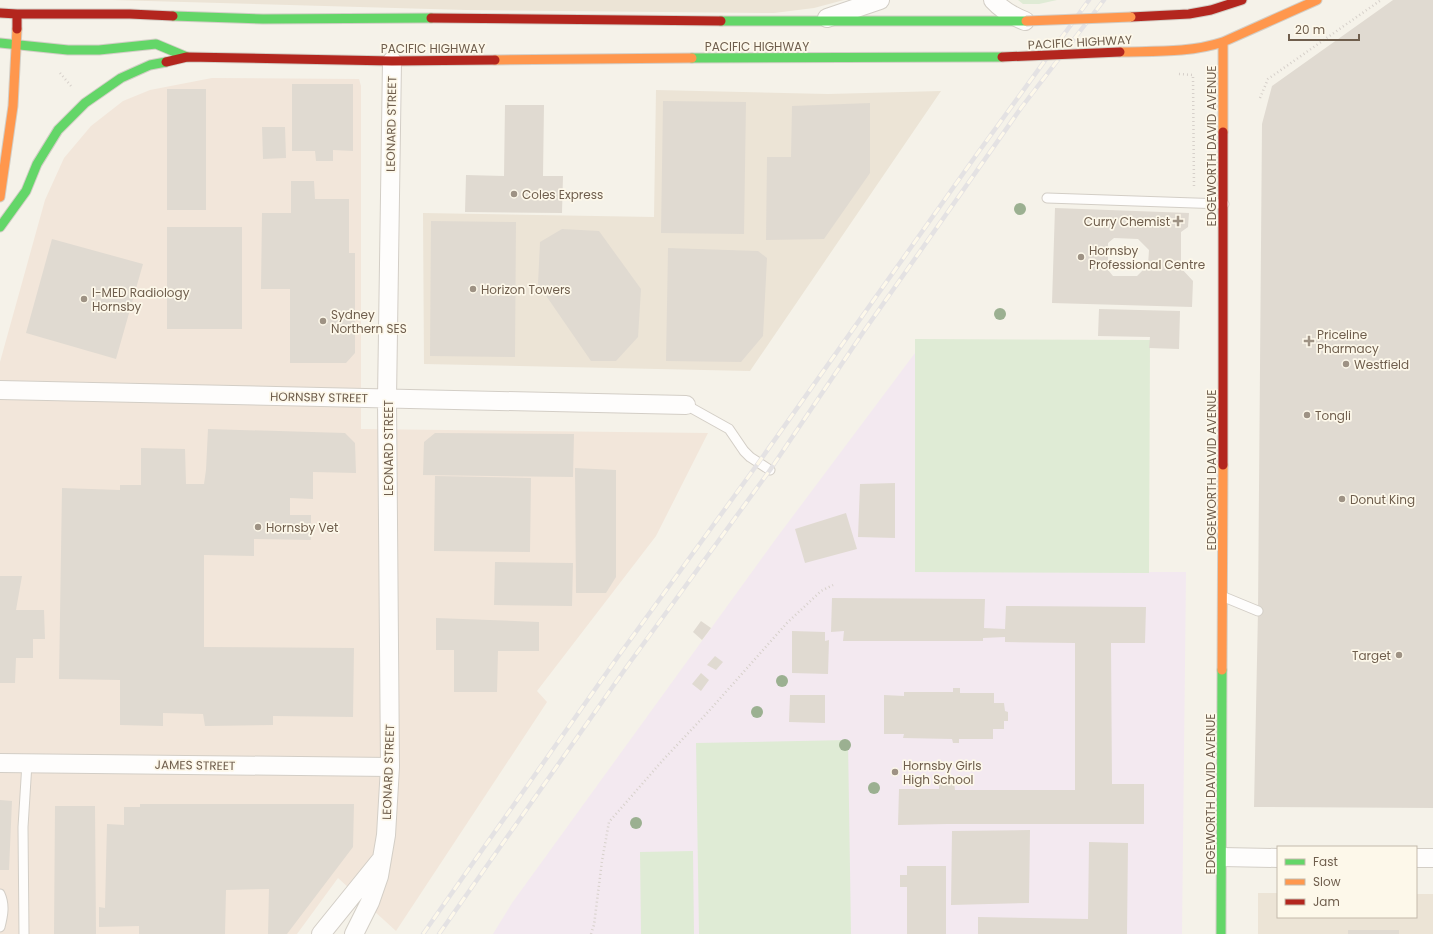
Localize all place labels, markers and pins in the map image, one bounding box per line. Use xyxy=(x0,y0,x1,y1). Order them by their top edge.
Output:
place label: Coles Express xyxy=(522,186,603,203)
marker: Coles Express xyxy=(509,189,519,199)
place label: Curry Chemist xyxy=(1084,213,1170,230)
marker: Curry Chemist xyxy=(1173,216,1183,226)
place label: Hornsby Professional Centre xyxy=(1089,242,1205,273)
marker: Hornsby Professional Centre xyxy=(1076,252,1086,262)
place label: Horizon Towers xyxy=(481,281,571,298)
place label: I-MED Radiology Hornsby xyxy=(92,284,190,315)
marker: Horizon Towers xyxy=(468,284,478,294)
marker: I-MED Radiology Hornsby xyxy=(79,294,89,304)
place label: Sydney Northern SES xyxy=(331,306,407,337)
marker: Sydney Northern SES xyxy=(318,316,328,326)
place label: Priceline Pharmacy xyxy=(1317,326,1379,357)
marker: Priceline Pharmacy xyxy=(1304,336,1314,346)
place label: Westfield xyxy=(1354,356,1409,373)
marker: Westfield xyxy=(1341,359,1351,369)
place label: Tongli xyxy=(1315,407,1351,424)
marker: Tongli xyxy=(1302,410,1312,420)
place label: Donut King xyxy=(1350,491,1415,508)
marker: Donut King xyxy=(1337,494,1347,504)
place label: Hornsby Vet xyxy=(266,519,338,536)
marker: Hornsby Vet xyxy=(253,522,263,532)
place label: Target xyxy=(1352,647,1391,664)
marker: Target xyxy=(1394,650,1404,660)
place label: Hornsby Girls High School xyxy=(903,757,981,788)
marker: Hornsby Girls High School xyxy=(890,767,900,777)

